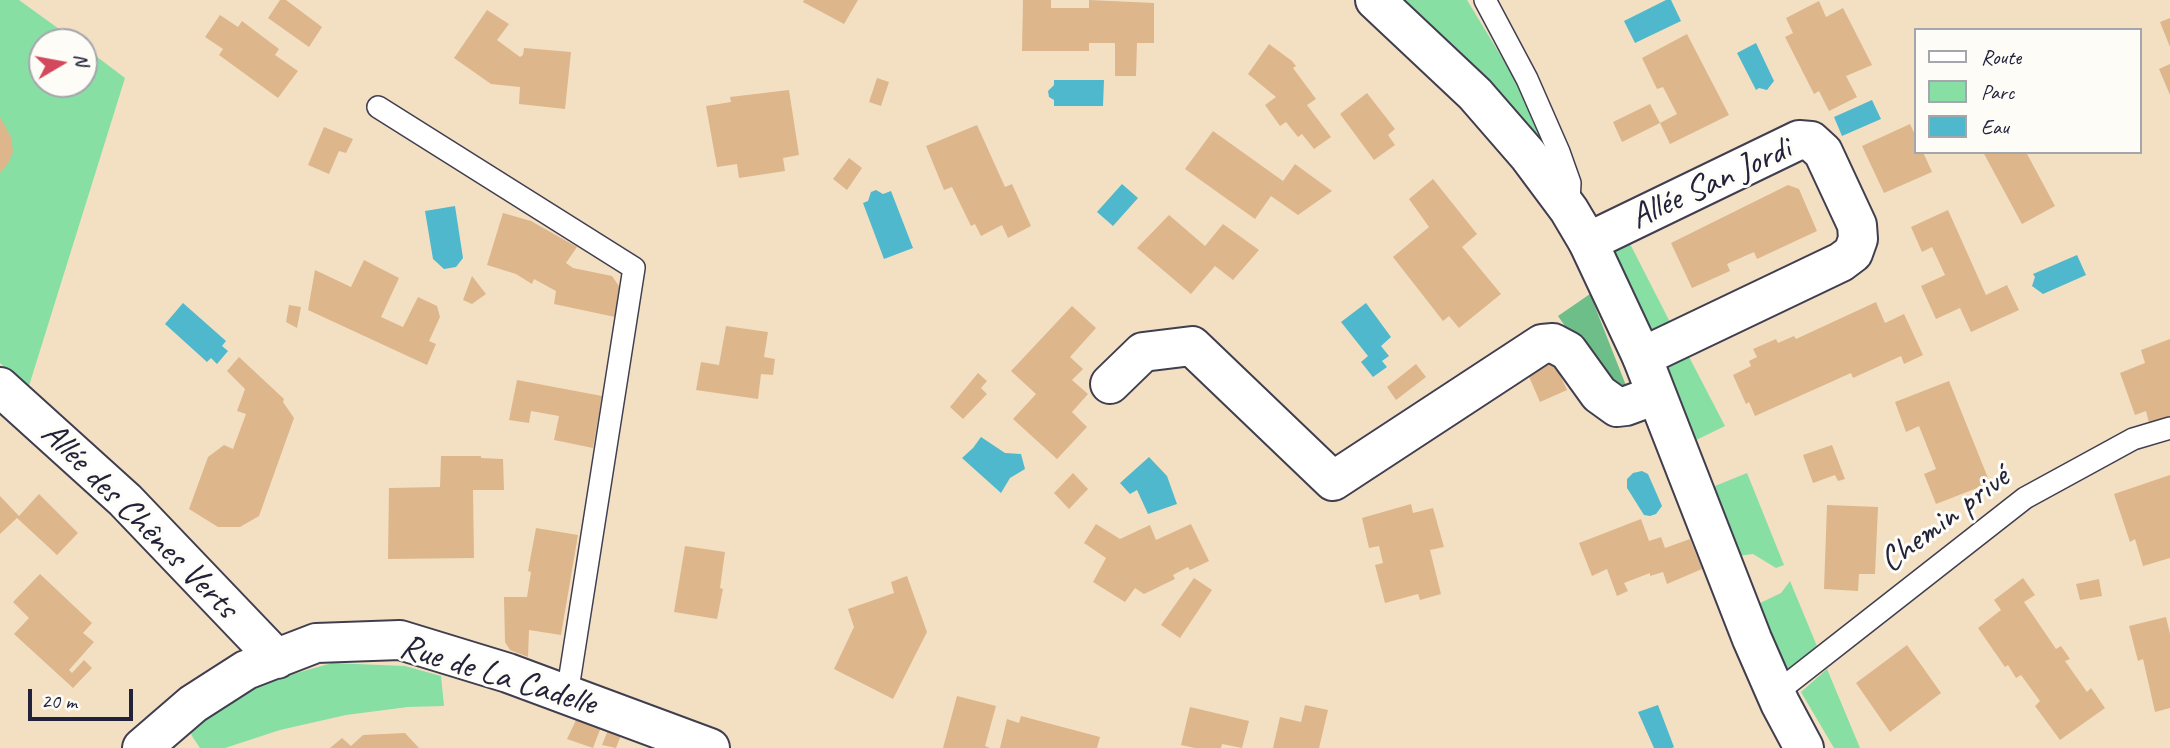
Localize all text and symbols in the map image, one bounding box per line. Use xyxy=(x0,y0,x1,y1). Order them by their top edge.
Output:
north arrow xyxy=(28,28,98,98)
legend xyxy=(1914,28,2142,154)
text: Route xyxy=(1981,44,2021,70)
text: N xyxy=(69,52,95,68)
text: Parc xyxy=(1981,79,2014,105)
text: Eau xyxy=(1981,114,2009,140)
street label: Allée San Jordi xyxy=(1624,129,1798,239)
street label: Allée des Chênes Verts xyxy=(32,414,246,628)
street label: Chemin privé xyxy=(1872,458,2018,582)
street label: Rue de La Cadelle xyxy=(395,626,601,726)
scale bar xyxy=(32,674,136,718)
text: 20 m xyxy=(41,688,77,714)

